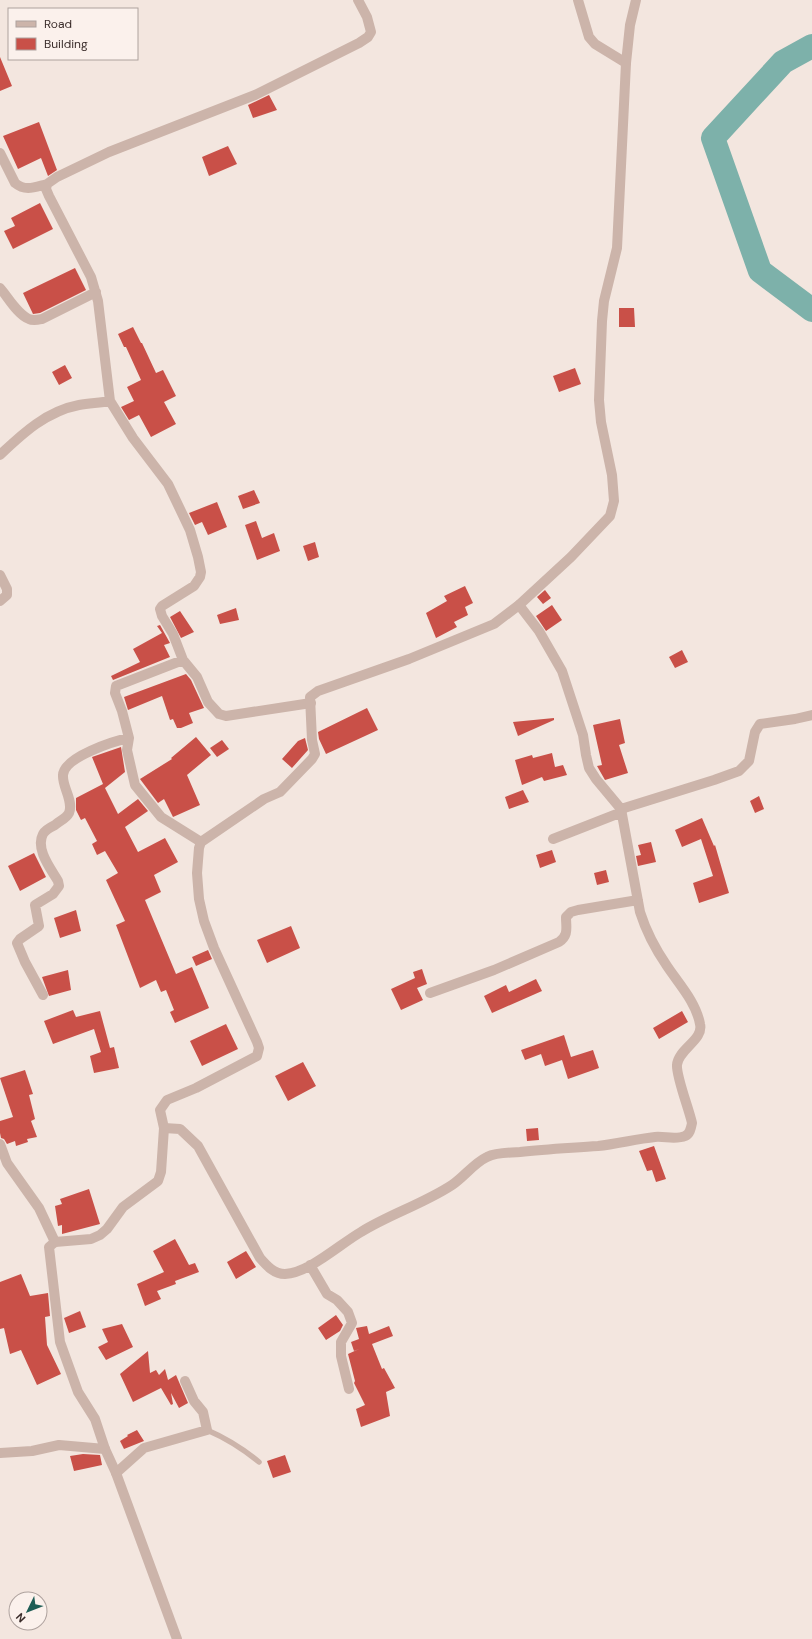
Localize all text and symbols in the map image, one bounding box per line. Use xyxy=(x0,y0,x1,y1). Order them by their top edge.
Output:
legend xyxy=(8,8,138,60)
text: Road xyxy=(44,16,72,32)
text: Building xyxy=(44,36,88,52)
north arrow xyxy=(8,1591,48,1631)
text: N xyxy=(13,1610,29,1626)

